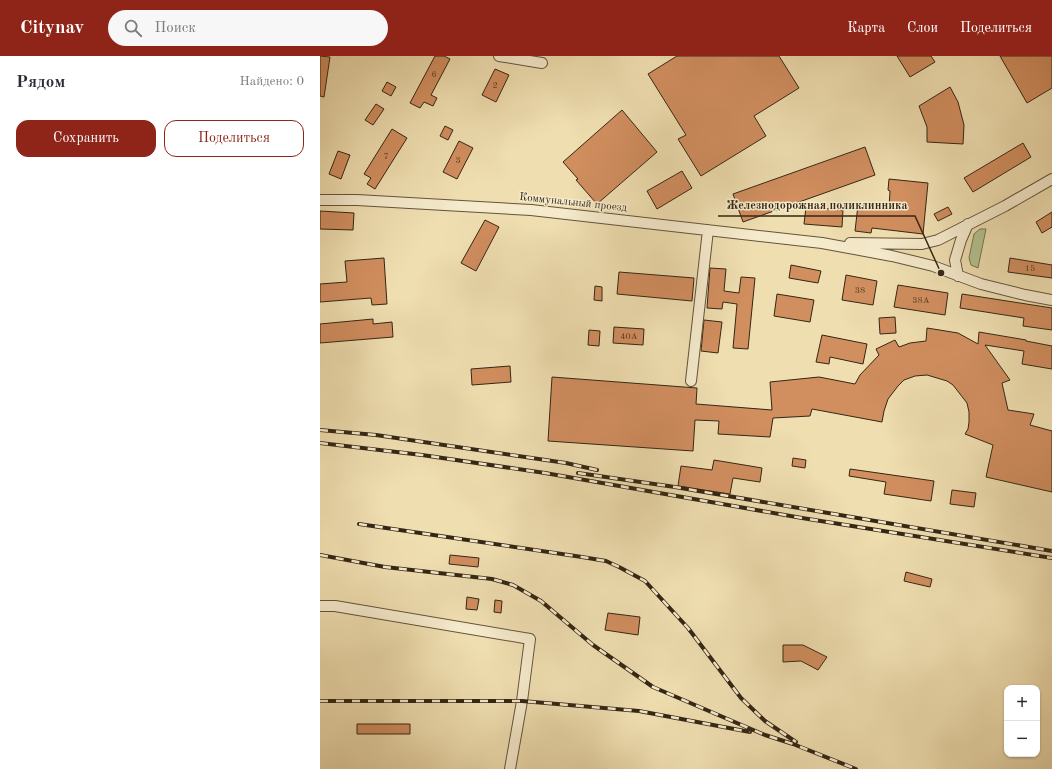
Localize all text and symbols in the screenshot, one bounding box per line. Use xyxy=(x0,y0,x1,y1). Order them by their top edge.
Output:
search box xyxy=(108,10,388,46)
icon: search xyxy=(122,17,144,39)
text: Citynav xyxy=(20,19,84,38)
text: Поиск xyxy=(154,21,196,36)
text: Карта xyxy=(847,21,885,35)
text: Слои xyxy=(907,21,938,35)
text: Поделиться xyxy=(960,21,1032,35)
house number: 6 xyxy=(431,70,437,79)
text: Рядом xyxy=(16,74,65,91)
text: Найдено: 0 xyxy=(240,75,304,88)
house number: 2 xyxy=(492,81,498,90)
button: Сохранить xyxy=(16,120,156,157)
button: Поделиться xyxy=(164,120,304,157)
house number: 7 xyxy=(383,152,389,161)
house number: 3 xyxy=(455,156,461,165)
street label: Коммунальный проезд xyxy=(519,192,628,214)
callout: Железнодорожная поликлинника xyxy=(718,192,915,216)
text: Железнодорожная поликлинника xyxy=(726,200,908,212)
house number: 15 xyxy=(1025,264,1035,273)
house number: 38 xyxy=(855,286,865,295)
house number: 38А xyxy=(912,296,930,305)
house number: 40А xyxy=(620,332,638,341)
map controls xyxy=(1004,685,1040,757)
button: + xyxy=(1004,685,1040,721)
button: − xyxy=(1004,721,1040,757)

